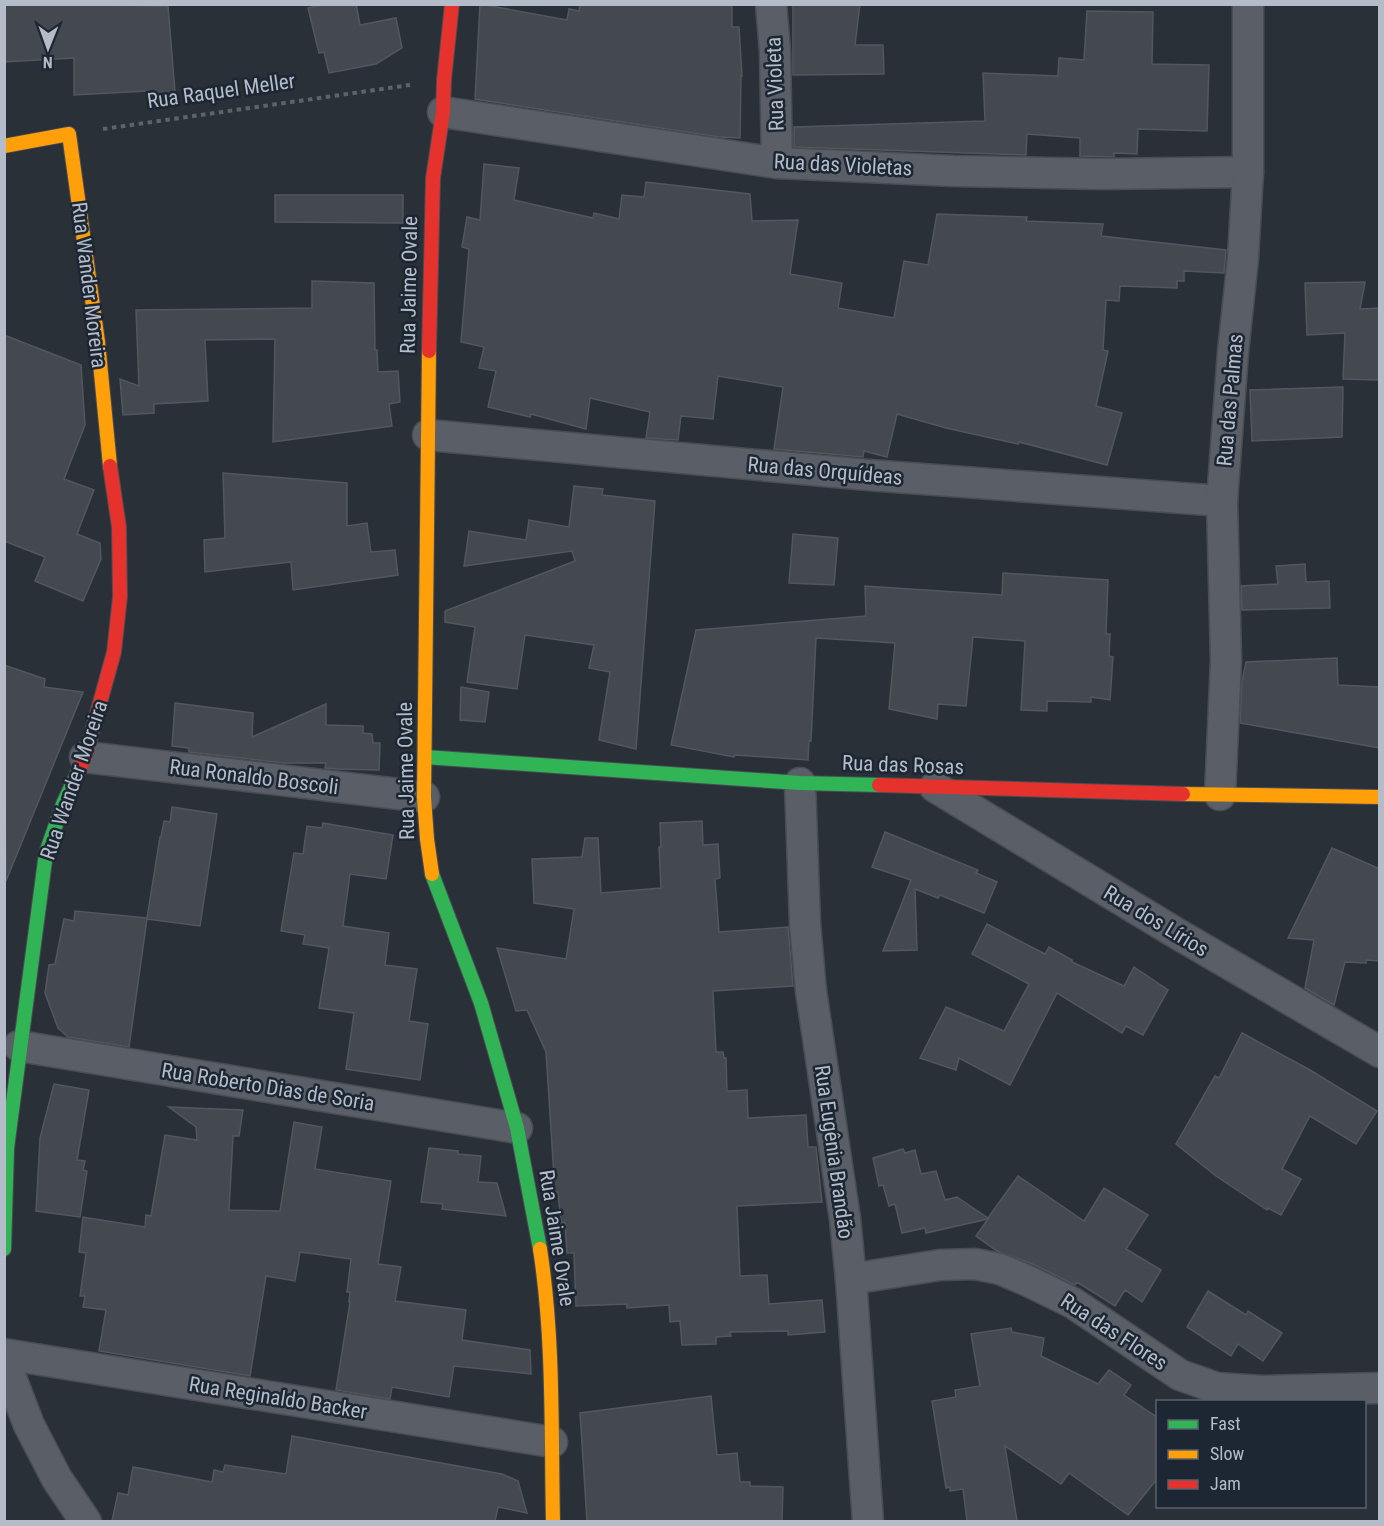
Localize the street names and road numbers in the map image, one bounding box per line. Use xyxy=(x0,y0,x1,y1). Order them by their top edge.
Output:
street label: Rua Violeta xyxy=(761,36,789,132)
street label: Rua Raquel Meller xyxy=(145,69,297,113)
street label: Rua das Violetas xyxy=(773,149,913,181)
street label: Rua Wander Moreira xyxy=(67,201,111,369)
street label: Rua Jaime Ovale xyxy=(396,216,422,354)
street label: Rua das Palmas xyxy=(1212,333,1248,467)
street label: Rua das Orquídeas xyxy=(747,452,903,490)
street label: Rua Wander Moreira xyxy=(35,697,113,863)
street label: Rua Jaime Ovale xyxy=(393,702,419,840)
street label: Rua das Rosas xyxy=(842,751,964,779)
street label: Rua Ronaldo Boscoli xyxy=(168,755,340,799)
street label: Rua dos Lírios xyxy=(1099,880,1213,962)
street label: Rua Roberto Dias de Soria xyxy=(160,1058,376,1116)
street label: Rua Eugênia Brandão xyxy=(810,1063,858,1241)
street label: Rua Jaime Ovale xyxy=(534,1168,580,1308)
street label: Rua das Flores xyxy=(1056,1289,1172,1375)
street label: Rua Reginaldo Backer xyxy=(187,1372,369,1424)

